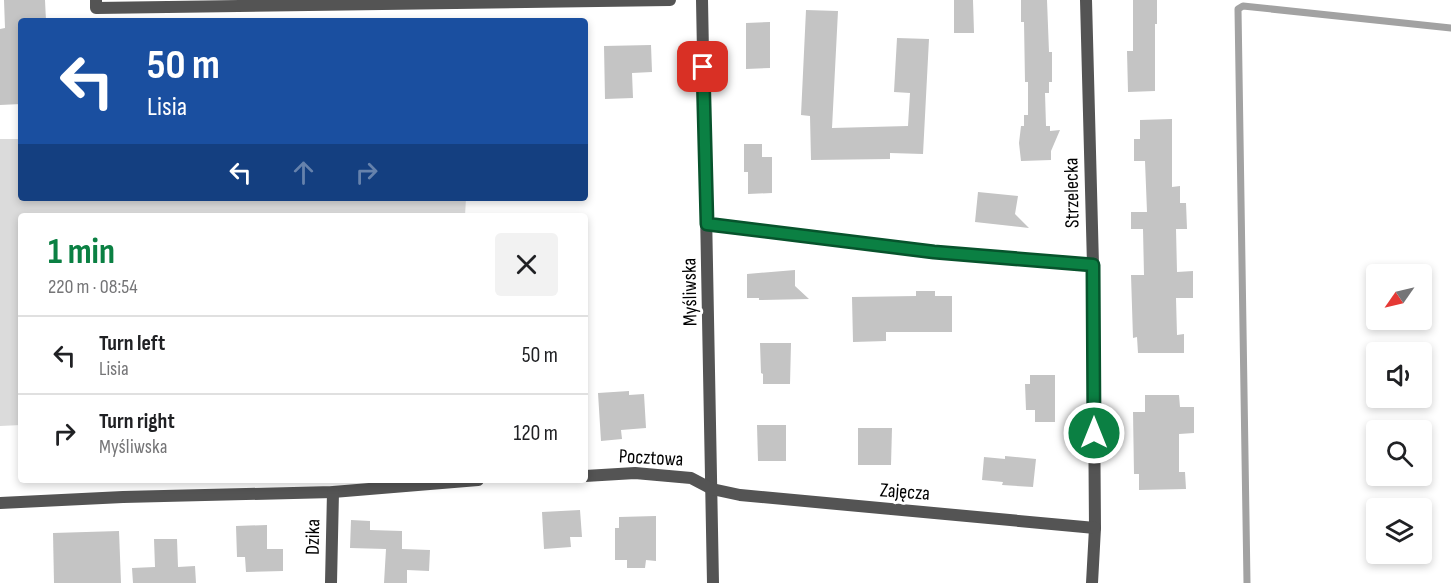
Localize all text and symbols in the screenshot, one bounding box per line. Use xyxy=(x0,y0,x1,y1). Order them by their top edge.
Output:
text: 50 m xyxy=(147,40,220,91)
pin xyxy=(677,41,728,92)
icon: left xyxy=(48,42,126,120)
icon: arrive xyxy=(686,50,719,83)
text: Lisia xyxy=(147,91,187,123)
icon: left xyxy=(224,156,257,189)
icon: ahead xyxy=(287,156,320,189)
icon: right xyxy=(350,156,383,189)
street label: Strzelecka xyxy=(1059,158,1085,228)
text: 1 min xyxy=(48,231,115,274)
button: close xyxy=(495,233,558,296)
street label: Myśliwska xyxy=(677,258,703,326)
north arrow xyxy=(1366,264,1432,330)
map controls xyxy=(1366,264,1432,564)
text: 220 m · 08:54 xyxy=(48,275,138,299)
text: Turn left xyxy=(99,330,165,357)
icon: left xyxy=(48,339,81,372)
text: 50 m xyxy=(522,342,558,369)
button: sound xyxy=(1366,342,1432,408)
text: Lisia xyxy=(99,357,129,381)
position arrow xyxy=(1062,401,1126,465)
text: Turn right xyxy=(99,408,175,435)
icon: right xyxy=(48,417,81,450)
text: 120 m xyxy=(514,420,558,447)
button: search xyxy=(1366,420,1432,486)
text: Myśliwska xyxy=(99,435,167,459)
street label: Pocztowa xyxy=(618,444,684,472)
street label: Zajęcza xyxy=(879,478,931,506)
button: layers xyxy=(1366,498,1432,564)
street label: Dzika xyxy=(301,519,325,555)

